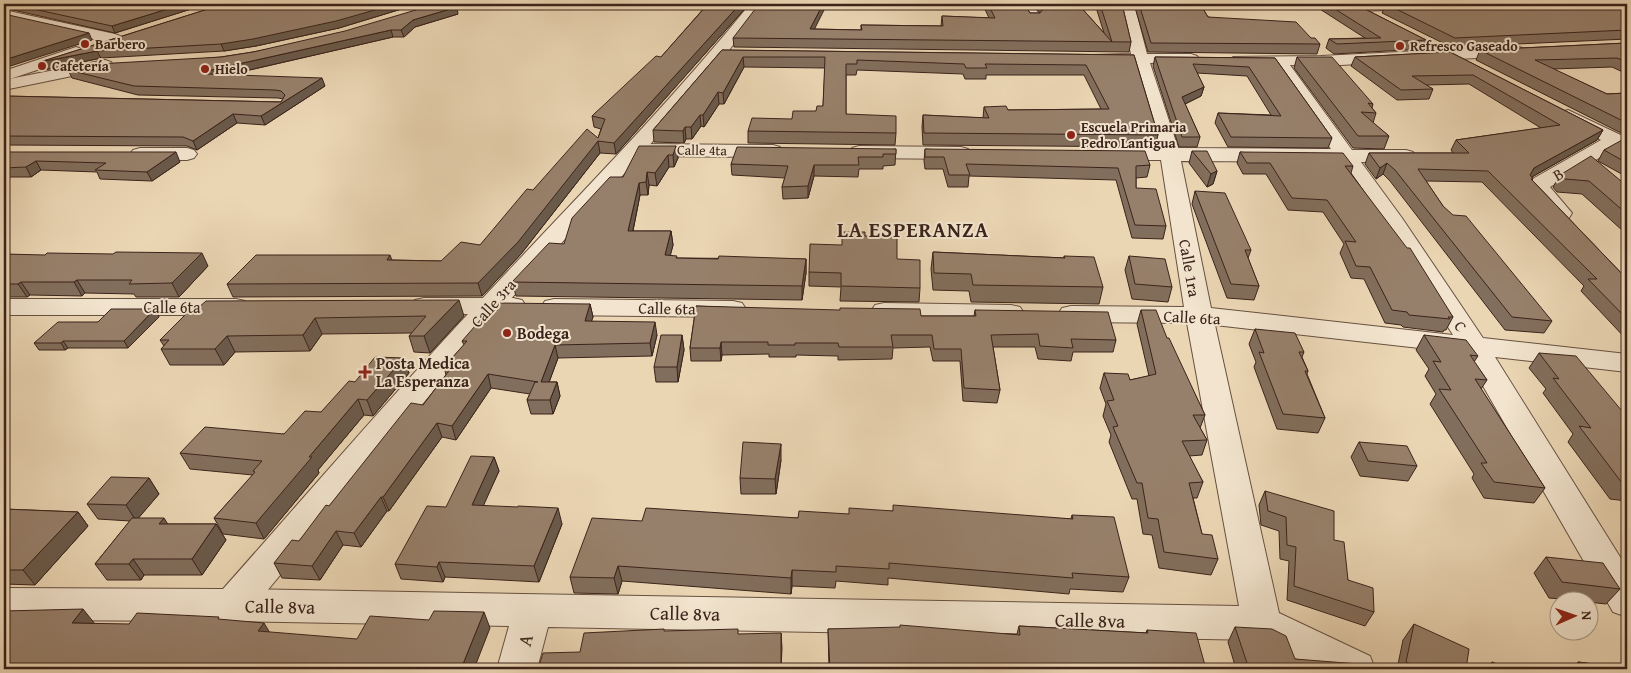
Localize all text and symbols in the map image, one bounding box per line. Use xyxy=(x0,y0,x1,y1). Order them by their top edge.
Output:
place label: Barbero xyxy=(95,34,146,54)
place label: Refresco Gaseado xyxy=(1410,36,1518,56)
marker: Barbero xyxy=(79,38,91,50)
marker: Refresco Gaseado xyxy=(1394,40,1406,52)
place label: Cafetería xyxy=(52,56,110,76)
place label: Hielo xyxy=(215,59,248,79)
marker: Cafetería xyxy=(36,60,48,72)
marker: Hielo xyxy=(199,63,211,75)
place label: Escuela Primaria Pedro Lantigua xyxy=(1081,117,1187,153)
marker: Escuela Primaria Pedro Lantigua xyxy=(1065,129,1077,141)
street label: Calle 4ta xyxy=(677,140,728,160)
street label: B xyxy=(1548,161,1568,187)
district label: LA ESPERANZA xyxy=(837,214,989,245)
street label: Calle 1ra xyxy=(1173,237,1207,299)
street label: Calle 3ra xyxy=(465,273,522,333)
street label: Calle 6ta xyxy=(143,295,201,319)
street label: Calle 6ta xyxy=(638,296,696,321)
street label: Calle 6ta xyxy=(1163,304,1222,331)
street label: C xyxy=(1449,316,1474,336)
place label: Bodega xyxy=(517,321,570,345)
marker: Bodega xyxy=(501,327,513,339)
place label: Posta Medica La Esperanza xyxy=(376,351,471,393)
marker: Posta Medica La Esperanza xyxy=(358,365,372,379)
north arrow xyxy=(1548,590,1598,640)
street label: Calle 8va xyxy=(245,591,315,621)
street label: Calle 8va xyxy=(650,598,720,628)
street label: Calle 8va xyxy=(1055,605,1125,635)
text: N xyxy=(1577,611,1597,621)
street label: A xyxy=(510,630,540,649)

